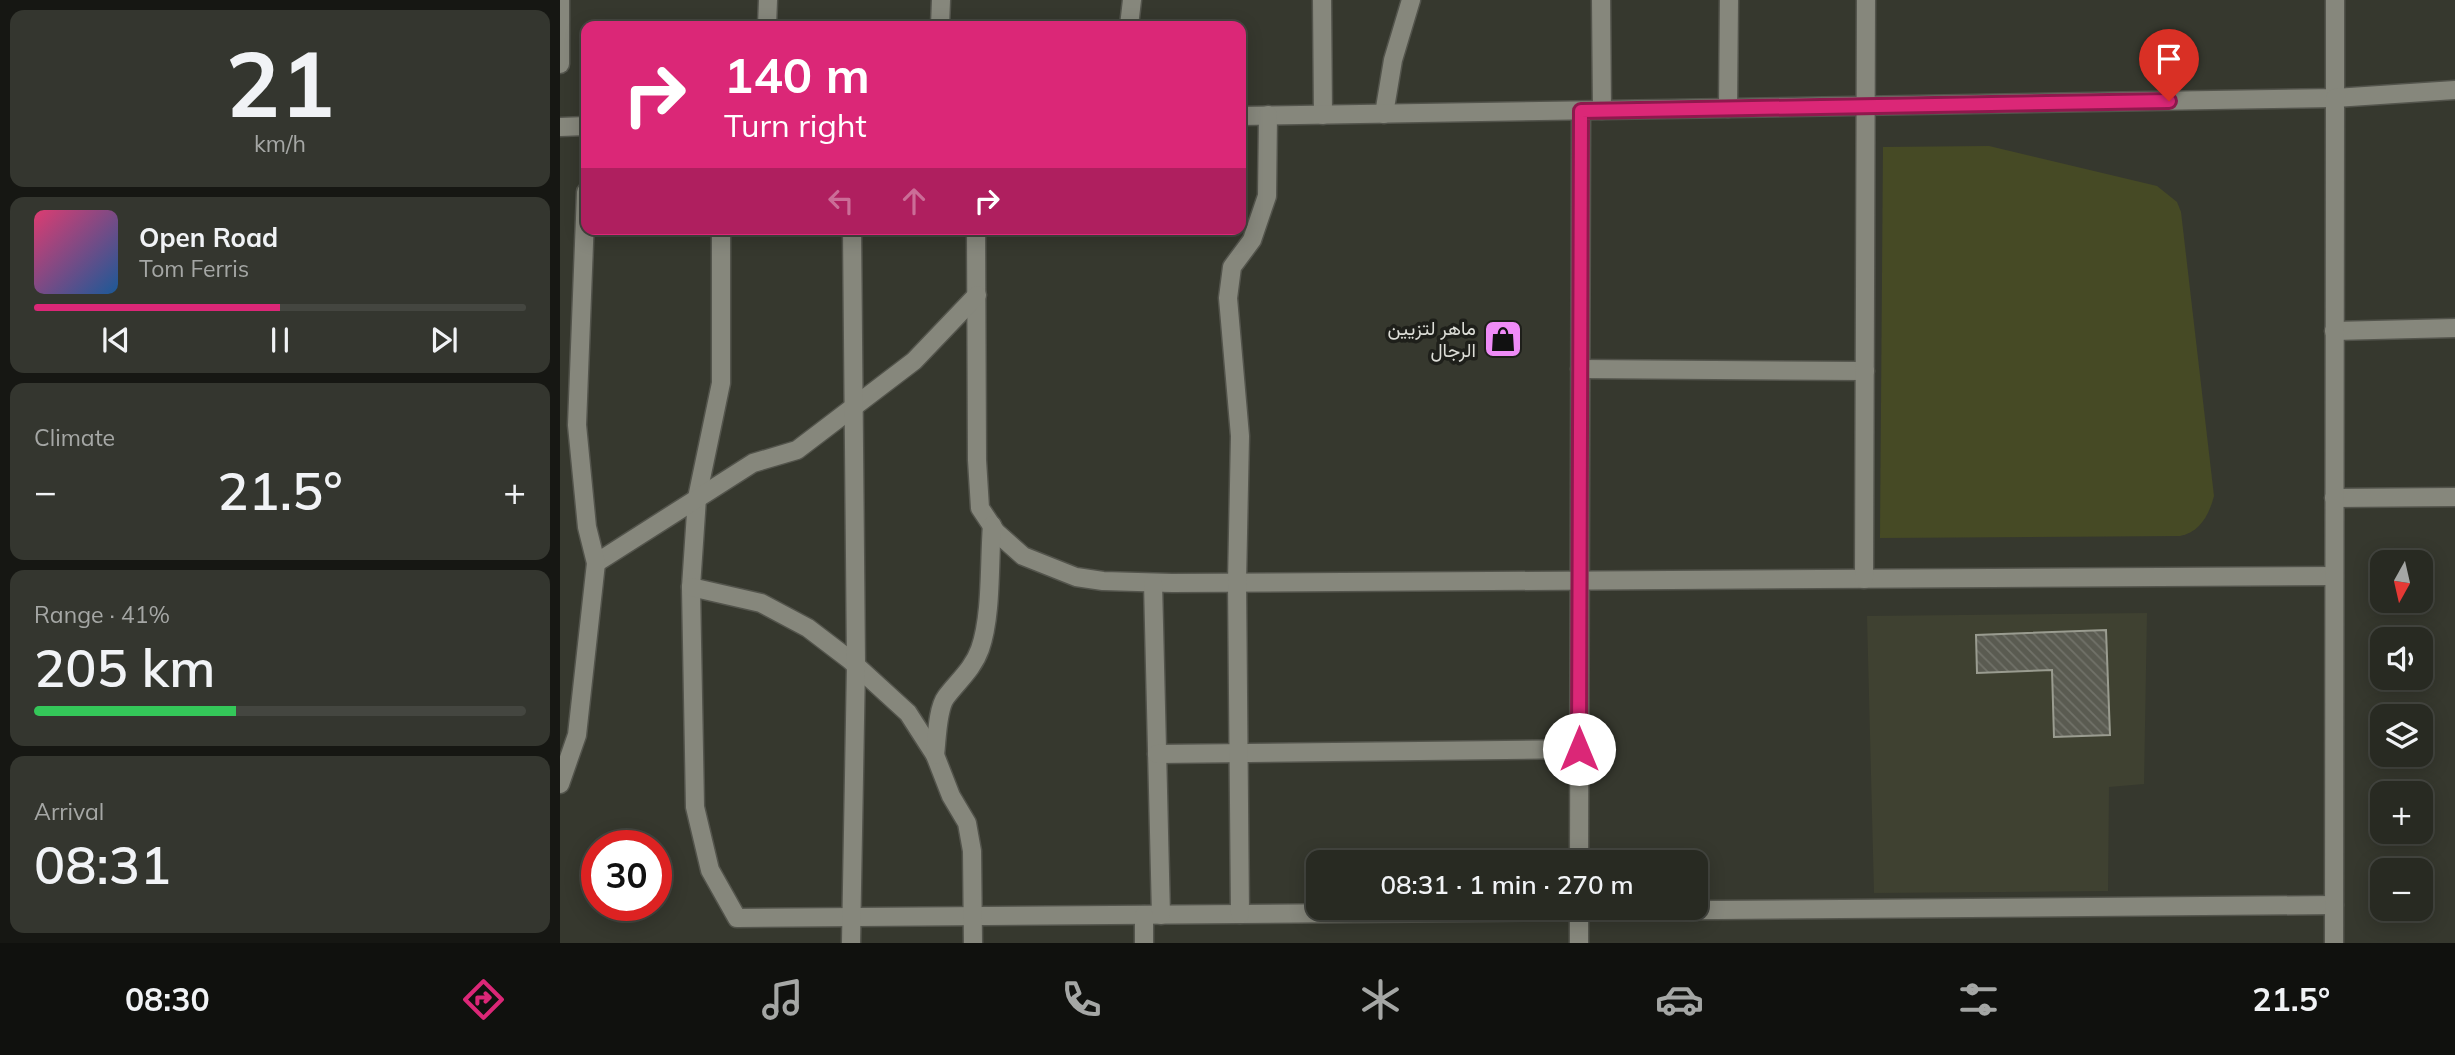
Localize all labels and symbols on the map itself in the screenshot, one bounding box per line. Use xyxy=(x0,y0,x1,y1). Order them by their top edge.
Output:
pin xyxy=(2139,29,2199,101)
place label: ماهر لتزيين الرجال xyxy=(1387,316,1476,362)
shop icon: ماهر لتزيين الرجال xyxy=(1482,318,1524,360)
north arrow xyxy=(2370,550,2432,612)
position arrow xyxy=(1542,712,1616,786)
speed limit sign: 30 xyxy=(581,830,672,921)

